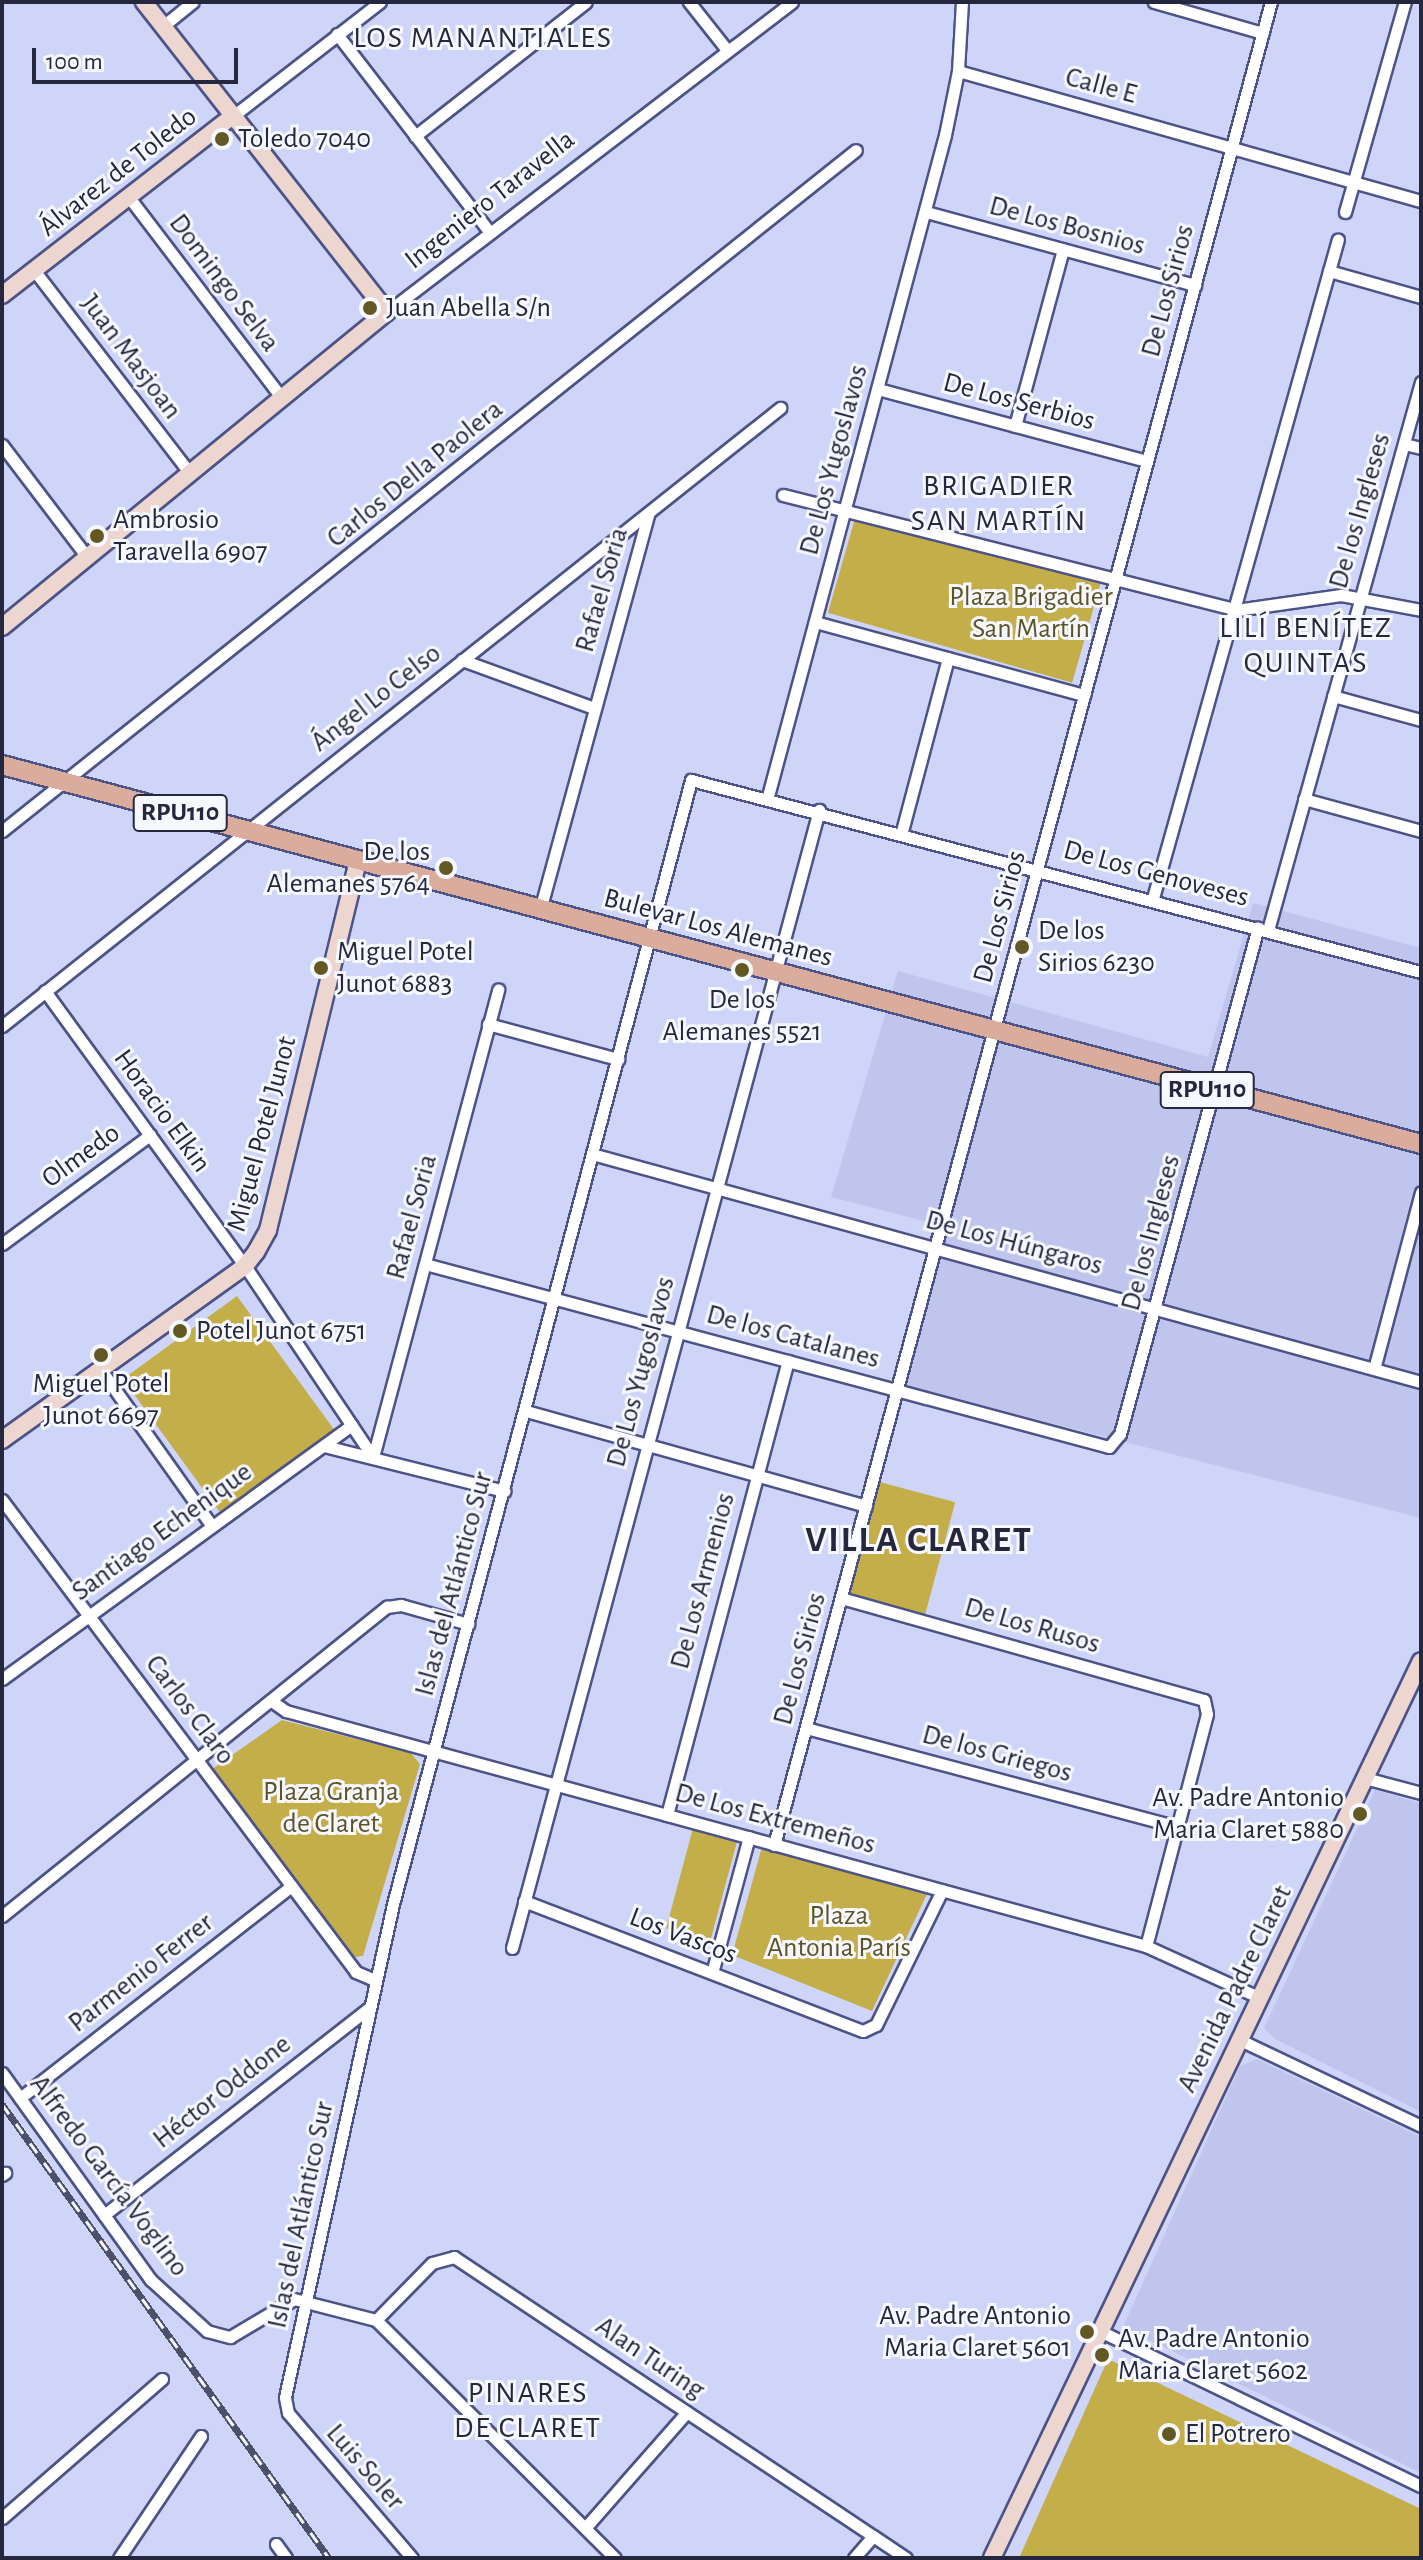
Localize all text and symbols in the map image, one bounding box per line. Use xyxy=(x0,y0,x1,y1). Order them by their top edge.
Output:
district label: LOS MANANTIALES xyxy=(353,20,613,56)
scale bar xyxy=(36,32,242,82)
text: 100 m xyxy=(46,50,103,74)
street label: Calle E xyxy=(1062,60,1140,112)
street label: Álvarez de Toledo xyxy=(32,100,204,244)
place label: Toledo 7040 xyxy=(238,122,371,156)
street label: Ingeniero Taravella xyxy=(398,123,582,277)
marker: Toledo 7040 xyxy=(213,130,231,148)
street label: De Los Bosnios xyxy=(985,189,1149,263)
street label: Domingo Selva xyxy=(161,207,287,359)
street label: De Los Sirios xyxy=(1134,221,1202,361)
street label: Juan Masjoan xyxy=(73,288,189,426)
place label: Juan Abella S/n xyxy=(386,291,551,325)
marker: Juan Abella S/n xyxy=(361,299,379,317)
street label: De Los Yugoslavos xyxy=(792,361,876,559)
street label: De Los Serbios xyxy=(940,366,1098,438)
street label: Carlos Della Paolera xyxy=(320,393,510,555)
street label: De los Ingleses xyxy=(1322,429,1398,593)
district label: BRIGADIER SAN MARTÍN xyxy=(911,468,1087,538)
place label: Ambrosio Taravella 6907 xyxy=(113,503,267,569)
street label: Rafael Soria xyxy=(568,524,636,656)
marker: Ambrosio Taravella 6907 xyxy=(88,527,106,545)
park label: Plaza Brigadier San Martín xyxy=(949,580,1113,646)
district label: LILÍ BENÍTEZ QUINTAS xyxy=(1219,610,1393,680)
street label: Ángel Lo Celso xyxy=(304,637,448,759)
road number: RPU110 xyxy=(132,791,228,835)
street label: De Los Genoveses xyxy=(1060,833,1252,915)
place label: De los Alemanes 5764 xyxy=(267,835,430,901)
street label: De Los Sirios xyxy=(966,847,1034,987)
marker: De los Alemanes 5764 xyxy=(437,859,455,877)
street label: Bulevar Los Alemanes xyxy=(600,881,836,975)
place label: De los Sirios 6230 xyxy=(1038,914,1155,980)
place label: Miguel Potel Junot 6883 xyxy=(337,935,474,1001)
marker: De los Sirios 6230 xyxy=(1013,938,1031,956)
marker: Miguel Potel Junot 6883 xyxy=(312,959,330,977)
marker: De los Alemanes 5521 xyxy=(733,961,751,979)
place label: De los Alemanes 5521 xyxy=(662,983,822,1049)
street label: Miguel Potel Junot xyxy=(220,1033,304,1235)
street label: Horacio Elkin xyxy=(106,1043,218,1179)
road number: RPU110 xyxy=(1159,1068,1255,1112)
street label: Olmedo xyxy=(35,1116,127,1196)
street label: Rafael Soria xyxy=(379,1151,445,1283)
street label: De los Ingleses xyxy=(1114,1151,1188,1315)
street label: De Los Húngaros xyxy=(922,1203,1106,1283)
street label: De Los Yugoslavos xyxy=(599,1273,683,1471)
street label: De los Catalanes xyxy=(703,1298,883,1376)
place label: Potel Junot 6751 xyxy=(196,1314,366,1348)
marker: Potel Junot 6751 xyxy=(171,1322,189,1340)
marker: Miguel Potel Junot 6697 xyxy=(92,1346,110,1364)
place label: Miguel Potel Junot 6697 xyxy=(33,1367,169,1433)
street label: Santiago Echenique xyxy=(66,1455,258,1609)
street label: Islas del Atlántico Sur xyxy=(408,1468,500,1700)
street label: De Los Armenios xyxy=(663,1489,743,1673)
district label: VILLA CLARET xyxy=(805,1519,1033,1563)
street label: De Los Sirios xyxy=(766,1589,834,1729)
street label: De Los Rusos xyxy=(960,1591,1104,1661)
street label: Carlos Claro xyxy=(138,1648,242,1772)
street label: De los Griegos xyxy=(918,1718,1076,1790)
park label: Plaza Granja de Claret xyxy=(263,1775,399,1841)
street label: De Los Extremeños xyxy=(671,1776,879,1862)
place label: Av. Padre Antonio Maria Claret 5880 xyxy=(1152,1781,1344,1847)
marker: Av. Padre Antonio Maria Claret 5880 xyxy=(1351,1805,1369,1823)
street label: Avenida Padre Claret xyxy=(1170,1880,1300,2098)
park label: Plaza Antonia París xyxy=(767,1899,911,1965)
street label: Los Vascos xyxy=(624,1900,742,1972)
street label: Parmenio Ferrer xyxy=(62,1906,220,2040)
street label: Héctor Oddone xyxy=(146,2028,298,2156)
street label: Alfredo García Voglino xyxy=(22,2069,196,2283)
street label: Islas del Atlántico Sur xyxy=(261,2099,341,2331)
place label: Av. Padre Antonio Maria Claret 5601 xyxy=(879,2299,1071,2365)
street label: Alan Turing xyxy=(589,2309,711,2407)
place label: Av. Padre Antonio Maria Claret 5602 xyxy=(1118,2322,1310,2388)
marker: Av. Padre Antonio Maria Claret 5601 xyxy=(1078,2323,1096,2341)
marker: Av. Padre Antonio Maria Claret 5602 xyxy=(1093,2346,1111,2364)
district label: PINARES DE CLARET xyxy=(454,2375,602,2446)
street label: Luis Soler xyxy=(319,2417,411,2517)
place label: El Potrero xyxy=(1185,2417,1291,2451)
marker: El Potrero xyxy=(1160,2425,1178,2443)

